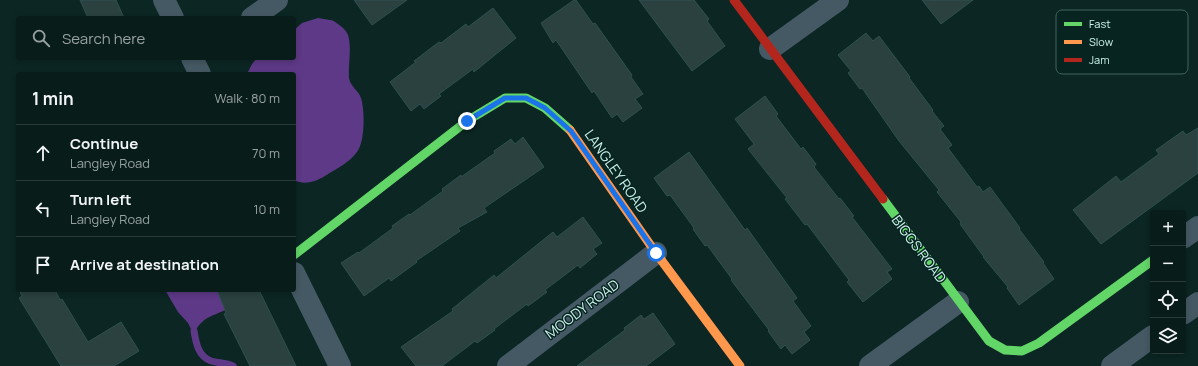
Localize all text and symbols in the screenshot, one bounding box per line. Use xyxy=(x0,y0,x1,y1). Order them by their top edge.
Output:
legend xyxy=(1056,10,1188,74)
search box xyxy=(16,16,296,60)
text: Fast xyxy=(1089,16,1111,31)
icon: search xyxy=(30,27,52,49)
text: Search here xyxy=(62,28,145,49)
text: Slow xyxy=(1089,34,1114,49)
text: Jam xyxy=(1089,52,1110,67)
text: 1 min xyxy=(32,87,74,110)
text: Walk · 80 m xyxy=(214,89,280,107)
route end xyxy=(458,112,476,130)
street label: LANGLEY ROAD xyxy=(581,125,652,216)
text: Continue xyxy=(70,133,138,154)
icon: ahead xyxy=(32,142,54,164)
text: 70 m xyxy=(252,144,280,162)
text: Langley Road xyxy=(70,154,150,172)
text: Turn left xyxy=(70,189,132,210)
icon: left xyxy=(32,198,54,220)
text: 10 m xyxy=(253,200,280,218)
text: Langley Road xyxy=(70,210,150,228)
map controls xyxy=(1150,210,1186,354)
button: + xyxy=(1150,210,1186,246)
street label: BIGGS ROAD xyxy=(888,211,951,286)
route start xyxy=(647,244,665,262)
button: − xyxy=(1150,246,1186,282)
icon: arrive xyxy=(32,254,54,276)
text: Arrive at destination xyxy=(70,254,219,275)
street label: MOODY ROAD xyxy=(541,275,623,343)
button: locate xyxy=(1150,282,1186,318)
button: layers xyxy=(1150,318,1186,354)

